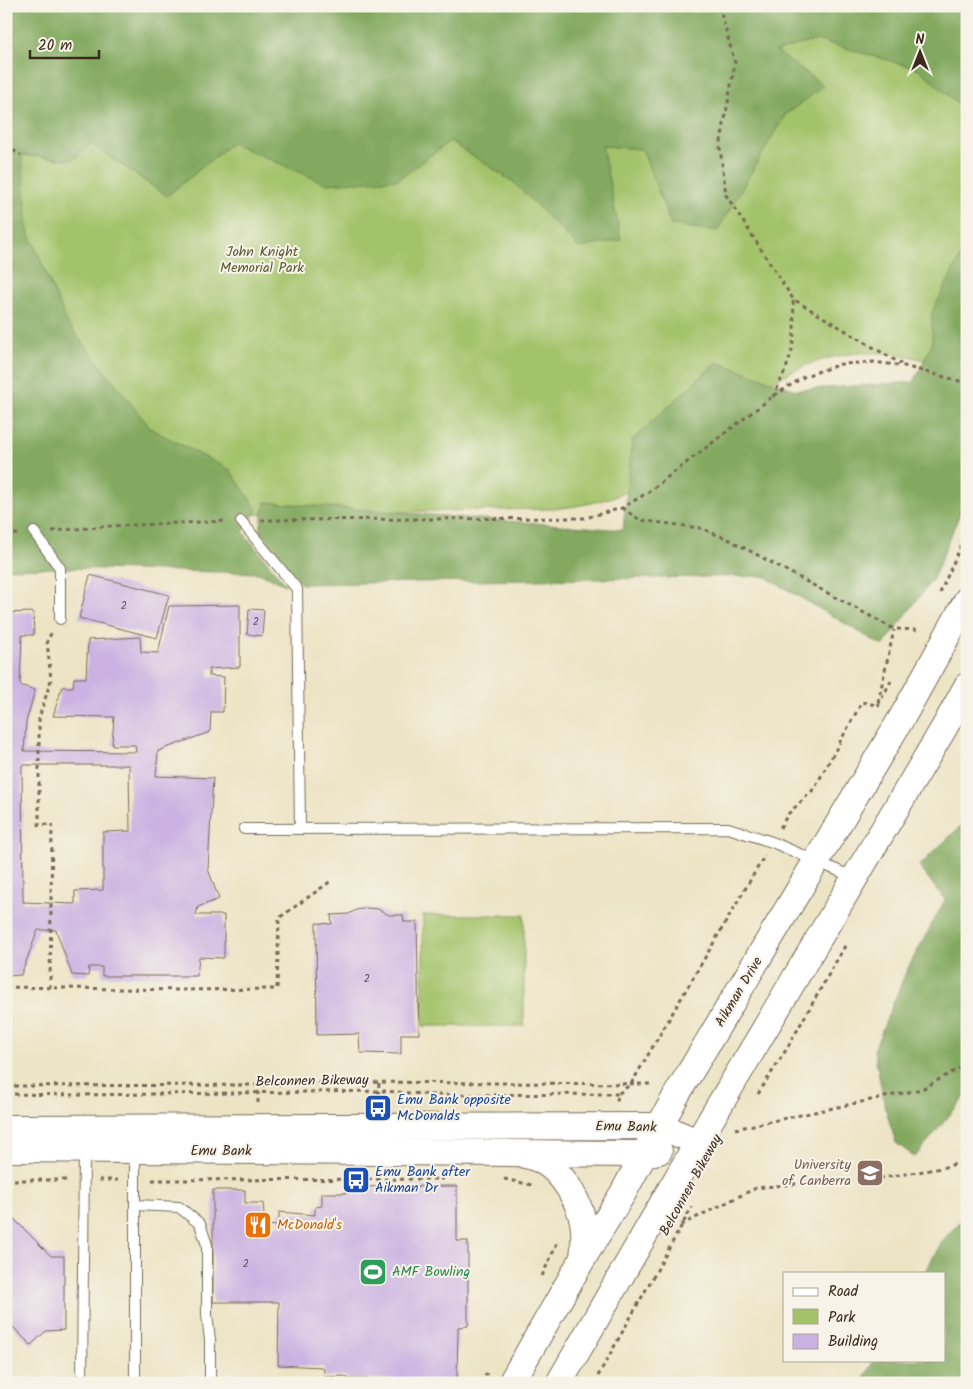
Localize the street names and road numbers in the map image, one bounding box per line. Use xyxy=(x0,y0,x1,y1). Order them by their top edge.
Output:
street label: Aikman Drive xyxy=(709,952,769,1031)
street label: Belconnen Bikeway xyxy=(255,1069,369,1093)
street label: Emu Bank xyxy=(595,1115,657,1139)
street label: Belconnen Bikeway xyxy=(654,1130,728,1240)
street label: Emu Bank xyxy=(190,1140,252,1162)

